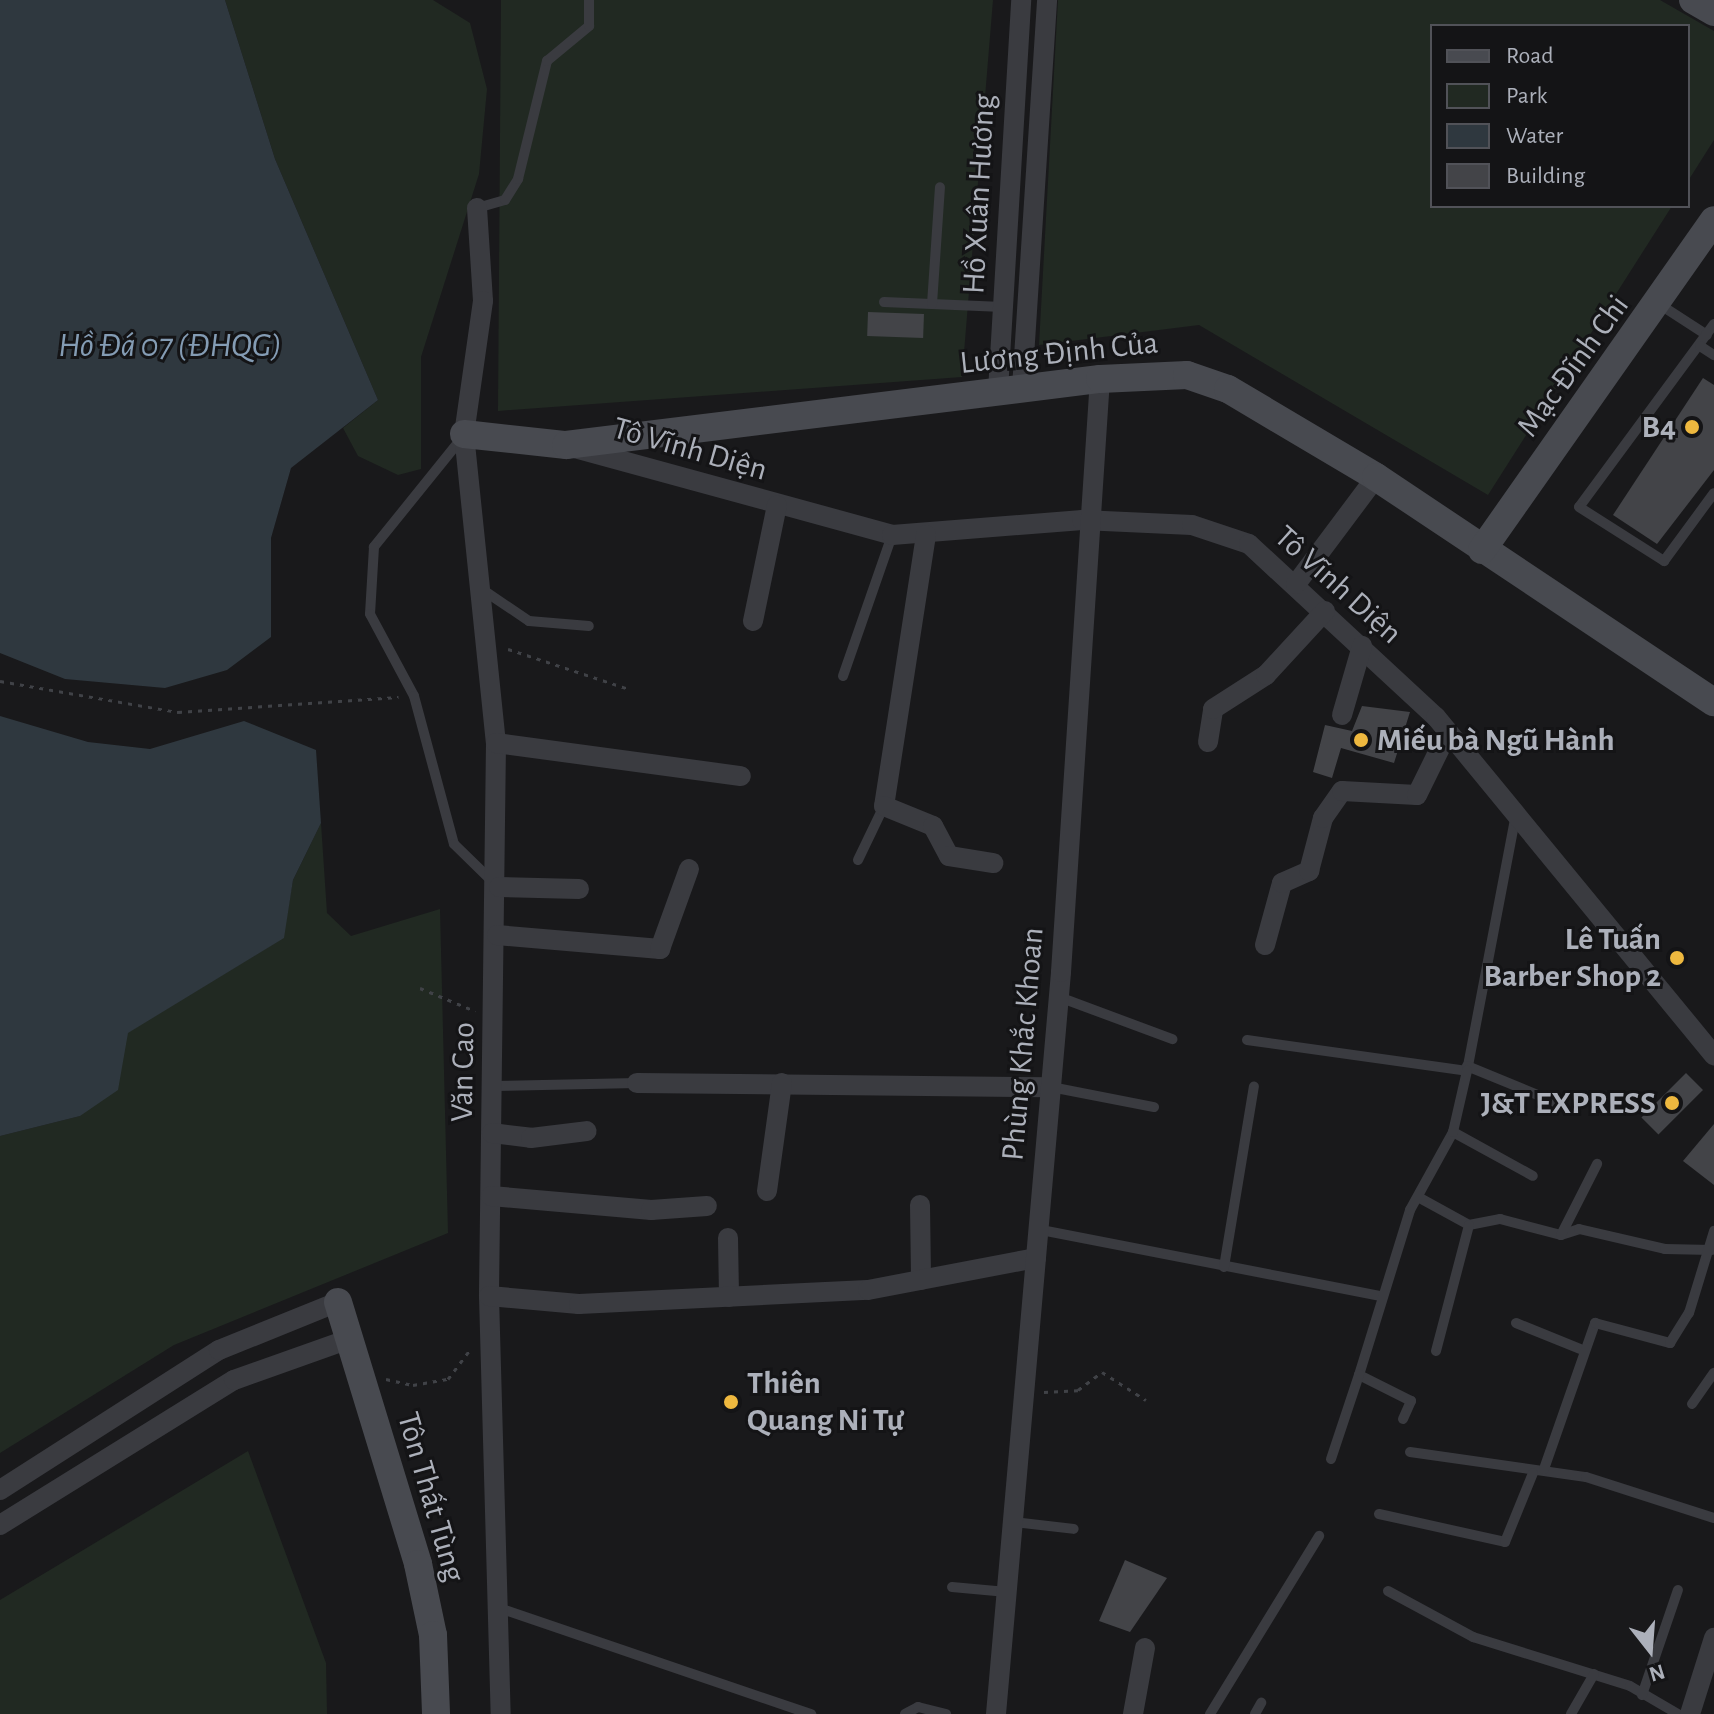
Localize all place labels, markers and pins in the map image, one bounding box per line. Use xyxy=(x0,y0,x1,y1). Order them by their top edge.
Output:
place label: B4 xyxy=(1641,408,1676,446)
marker: B4 xyxy=(1683,418,1701,436)
place label: Miếu bà Ngũ Hành xyxy=(1377,721,1615,759)
marker: Miếu bà Ngũ Hành xyxy=(1352,731,1370,749)
place label: Lê Tuấn Barber Shop 2 xyxy=(1484,921,1661,996)
marker: Lê Tuấn Barber Shop 2 xyxy=(1668,949,1686,967)
place label: J&T EXPRESS xyxy=(1481,1084,1656,1122)
marker: J&T EXPRESS xyxy=(1663,1094,1681,1112)
place label: Thiên Quang Ni Tự xyxy=(747,1365,904,1440)
marker: Thiên Quang Ni Tự xyxy=(722,1393,740,1411)

